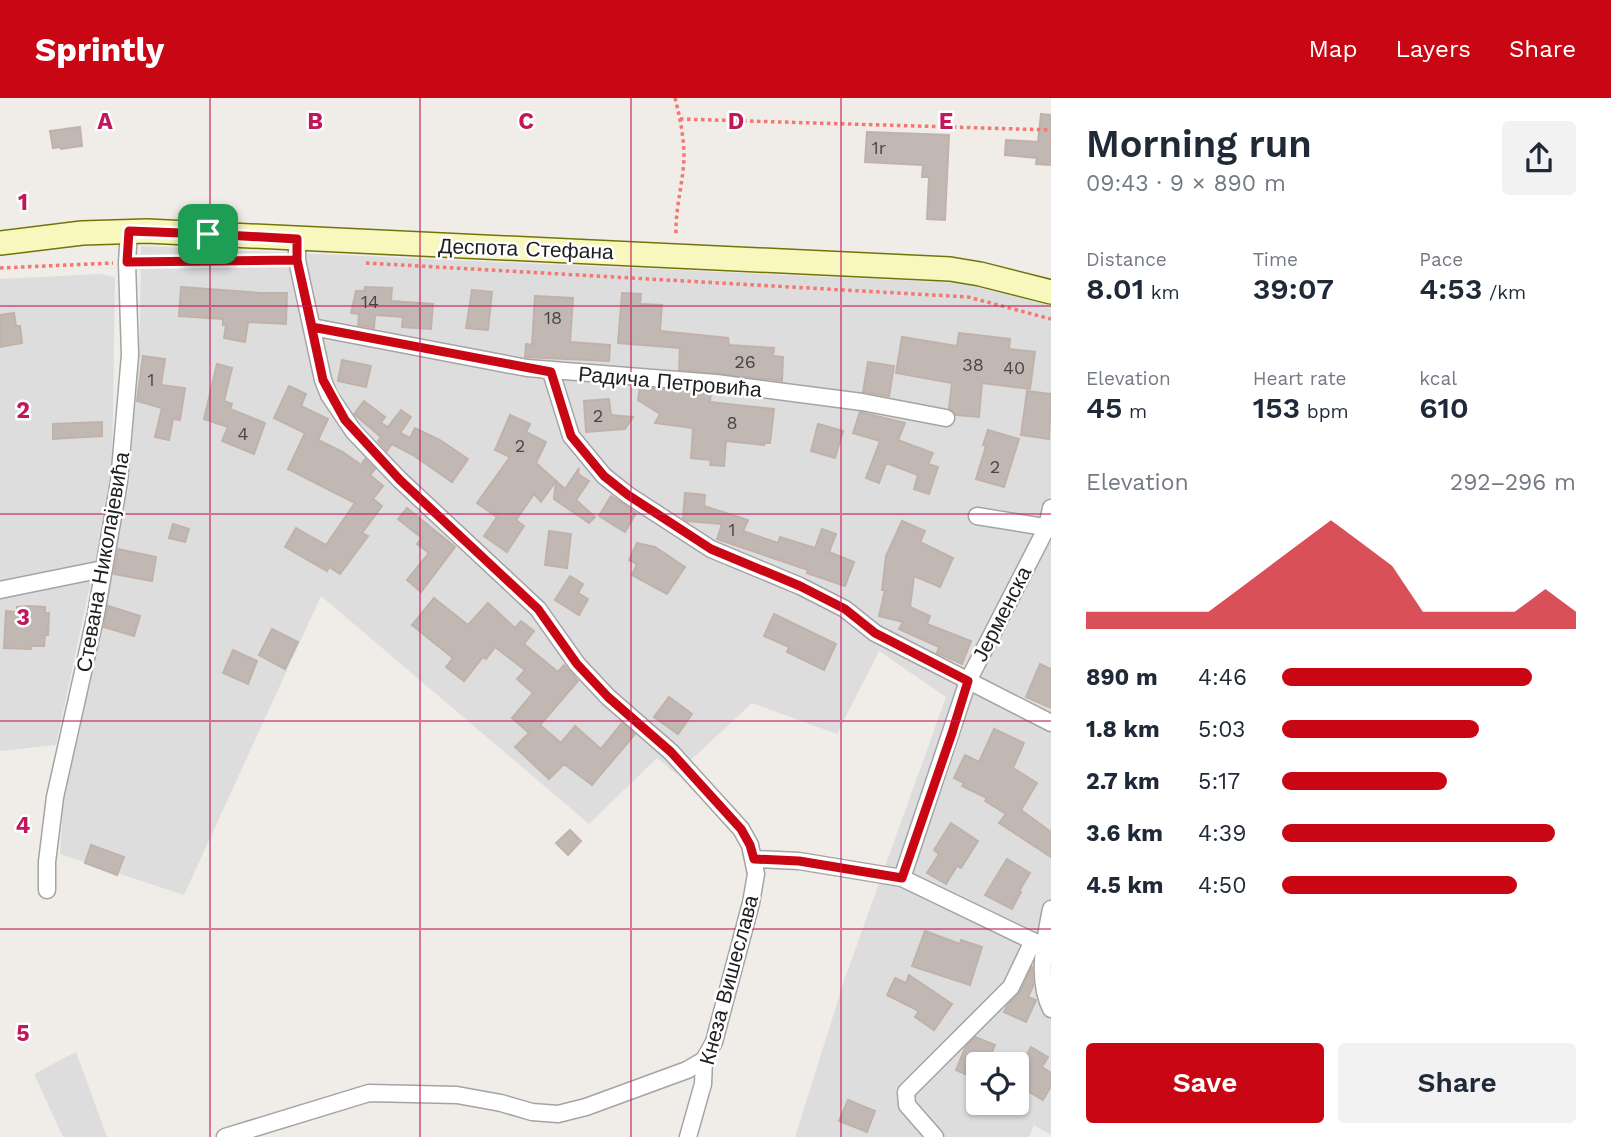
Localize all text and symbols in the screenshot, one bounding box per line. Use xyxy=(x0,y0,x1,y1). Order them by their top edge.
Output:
text: Sprintly xyxy=(35,30,164,69)
text: Map xyxy=(1309,35,1357,63)
text: Layers xyxy=(1395,35,1471,63)
text: Share xyxy=(1509,35,1576,63)
text: A xyxy=(97,108,113,135)
text: B xyxy=(307,108,323,135)
text: C xyxy=(518,108,534,135)
text: D xyxy=(728,108,744,135)
text: E xyxy=(939,108,953,135)
button: share xyxy=(1502,121,1576,195)
text: Morning run xyxy=(1086,122,1312,166)
house number: 1r xyxy=(872,137,886,158)
text: 09:43 · 9 × 890 m xyxy=(1086,170,1286,197)
text: 1 xyxy=(18,189,28,216)
pin xyxy=(178,204,238,264)
icon: arrive xyxy=(189,215,227,253)
street label: Деспота Стефана xyxy=(438,233,615,264)
text: Distance xyxy=(1086,248,1167,271)
text: Time xyxy=(1253,248,1298,271)
text: Pace xyxy=(1419,248,1463,271)
text: 8.01 xyxy=(1086,271,1144,306)
text: 39:07 xyxy=(1253,271,1334,306)
text: 4:53 xyxy=(1419,271,1482,306)
text: km xyxy=(1144,281,1180,304)
text: /km xyxy=(1482,281,1526,304)
house number: 14 xyxy=(361,291,379,312)
house number: 18 xyxy=(544,307,562,328)
house number: 26 xyxy=(734,351,756,372)
house number: 38 xyxy=(962,354,984,375)
house number: 40 xyxy=(1003,357,1025,378)
street label: Радича Петровића xyxy=(577,361,763,402)
text: Elevation xyxy=(1086,367,1171,390)
text: Heart rate xyxy=(1253,367,1347,390)
text: kcal xyxy=(1419,367,1457,390)
house number: 1 xyxy=(147,369,155,390)
text: 45 xyxy=(1086,390,1122,425)
text: 153 xyxy=(1253,390,1300,425)
text: 610 xyxy=(1419,390,1469,425)
text: 2 xyxy=(16,397,30,424)
text: m xyxy=(1122,400,1147,423)
text: bpm xyxy=(1300,400,1349,423)
house number: 2 xyxy=(593,405,603,426)
house number: 8 xyxy=(726,412,738,433)
house number: 4 xyxy=(238,423,249,444)
house number: 2 xyxy=(515,435,525,456)
street label: Стевана Николајевића xyxy=(71,449,134,674)
house number: 2 xyxy=(990,456,1000,477)
text: Elevation xyxy=(1086,469,1189,496)
text: 292–296 m xyxy=(1450,469,1576,496)
house number: 1 xyxy=(728,519,736,540)
street label: Јерменска xyxy=(967,562,1036,666)
text: 3 xyxy=(16,604,30,631)
text: 890 m xyxy=(1086,664,1158,691)
text: 4:46 xyxy=(1198,664,1247,691)
text: 1.8 km xyxy=(1086,716,1160,743)
text: 5:03 xyxy=(1198,716,1245,743)
text: 2.7 km xyxy=(1086,768,1160,795)
text: 5:17 xyxy=(1198,768,1240,795)
text: 4 xyxy=(16,812,31,839)
text: 3.6 km xyxy=(1086,820,1163,847)
text: 4:39 xyxy=(1198,820,1246,847)
text: 4.5 km xyxy=(1086,872,1163,899)
text: 4:50 xyxy=(1198,872,1247,899)
street label: Кнеза Вишеслава xyxy=(694,892,763,1068)
text: 5 xyxy=(16,1020,30,1047)
button: Save xyxy=(1086,1043,1324,1123)
button: Share xyxy=(1338,1043,1576,1123)
map controls xyxy=(966,1052,1029,1115)
button: locate xyxy=(966,1052,1029,1115)

